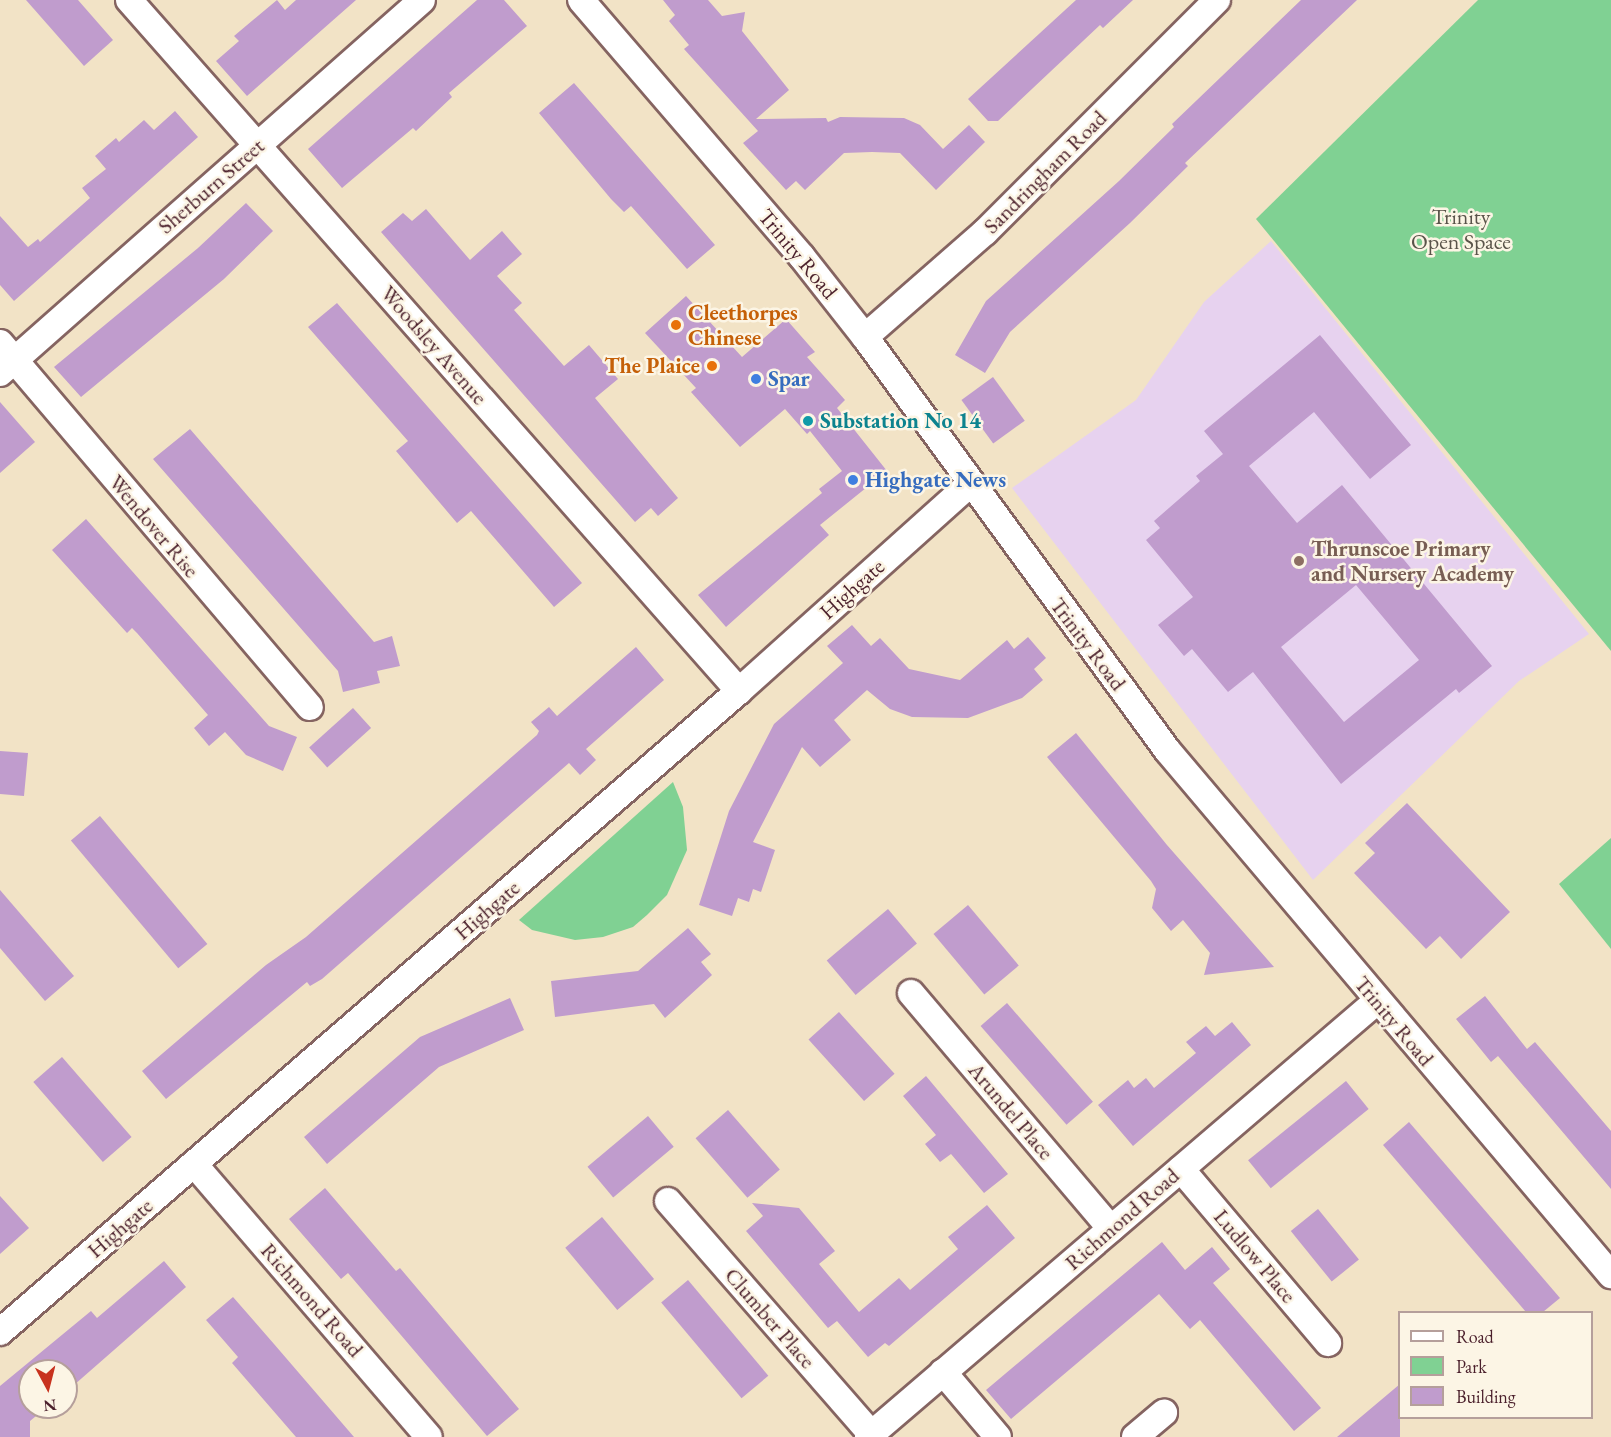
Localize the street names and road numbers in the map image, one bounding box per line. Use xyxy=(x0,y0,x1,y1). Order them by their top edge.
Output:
street label: Sandringham Road xyxy=(978,105,1112,239)
street label: Sherburn Street xyxy=(152,133,270,239)
street label: Trinity Road xyxy=(753,204,843,304)
street label: Woodsley Avenue xyxy=(375,280,493,410)
street label: Wendover Rise xyxy=(103,469,205,583)
street label: Highgate xyxy=(814,553,890,625)
street label: Trinity Road xyxy=(1045,592,1131,696)
street label: Highgate xyxy=(449,874,525,946)
street label: Trinity Road xyxy=(1349,971,1439,1071)
street label: Arundel Place xyxy=(963,1057,1059,1165)
street label: Richmond Road xyxy=(1060,1162,1184,1276)
street label: Highgate xyxy=(82,1192,158,1264)
street label: Ludlow Place xyxy=(1208,1204,1302,1308)
street label: Richmond Road xyxy=(255,1238,369,1362)
street label: Clumber Place xyxy=(719,1262,821,1374)

